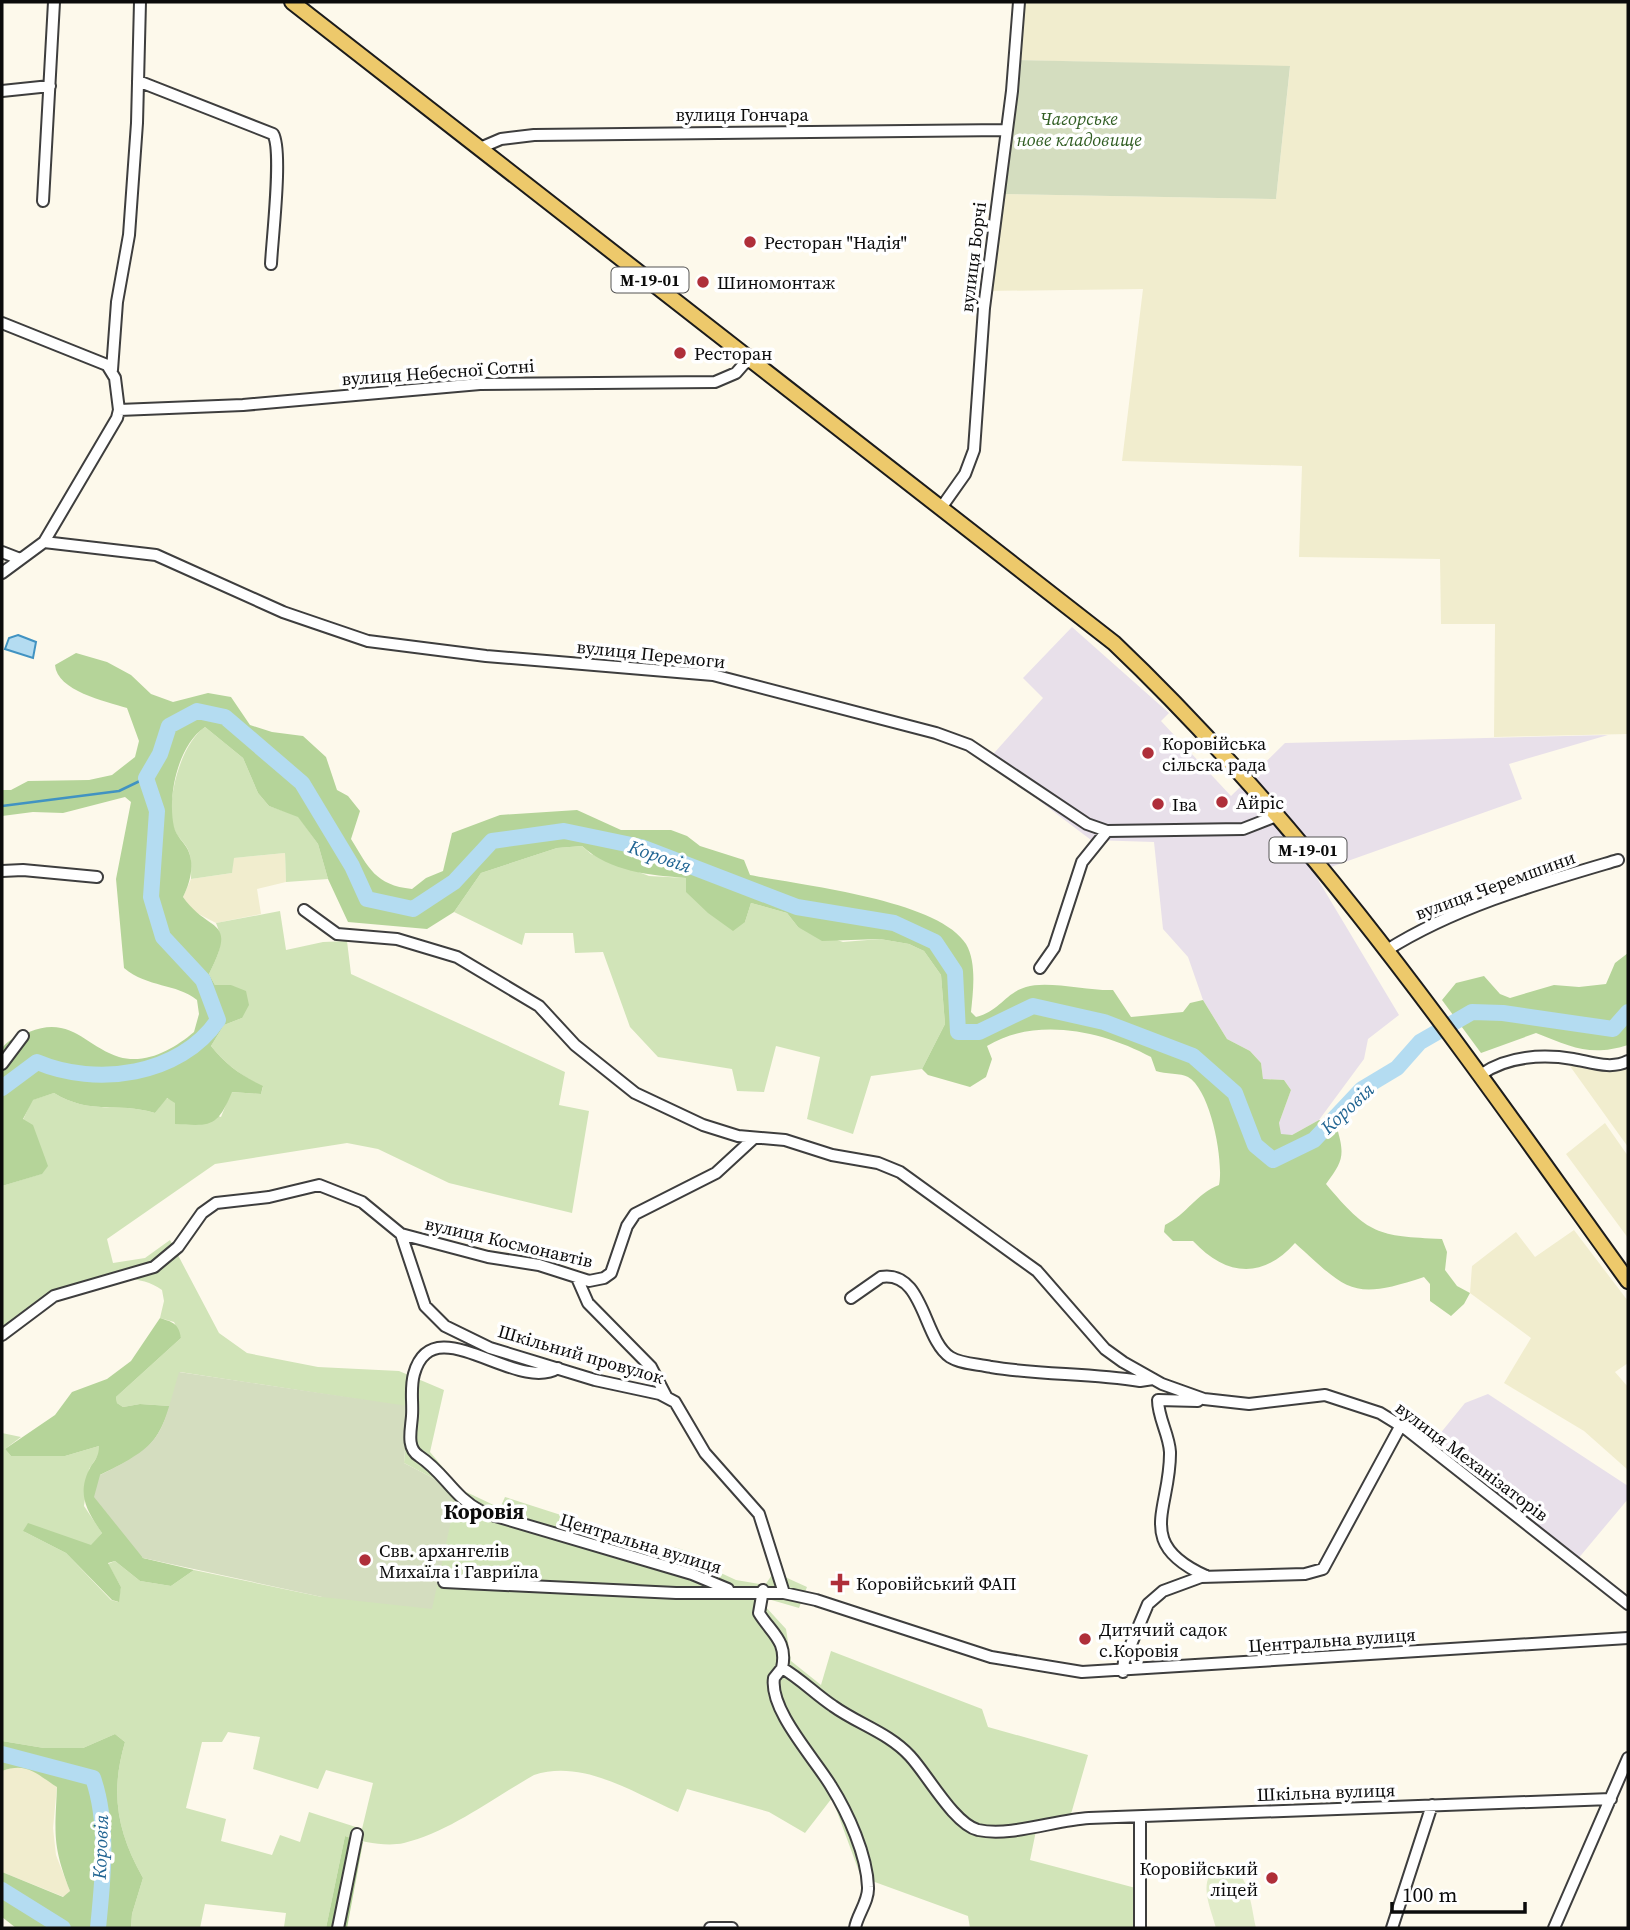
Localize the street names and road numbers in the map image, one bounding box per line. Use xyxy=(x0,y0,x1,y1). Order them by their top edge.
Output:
street label: вулиця Гончара xyxy=(675,102,809,127)
street label: вулиця Борчі xyxy=(954,200,992,314)
road number: М-19-01 xyxy=(612,268,688,292)
street label: вулиця Небесної Сотні xyxy=(341,353,535,391)
street label: вулиця Перемоги xyxy=(575,634,727,674)
road number: М-19-01 xyxy=(1270,838,1346,862)
street label: вулиця Черемшини xyxy=(1411,844,1579,926)
street label: вулиця Космонавтів xyxy=(423,1211,595,1273)
street label: Шкільний провулок xyxy=(495,1318,667,1390)
street label: вулиця Механізаторів xyxy=(1390,1395,1554,1527)
street label: Центральна вулиця xyxy=(557,1507,725,1579)
street label: Центральна вулиця xyxy=(1247,1622,1417,1658)
street label: Шкільна вулиця xyxy=(1256,1777,1396,1807)

